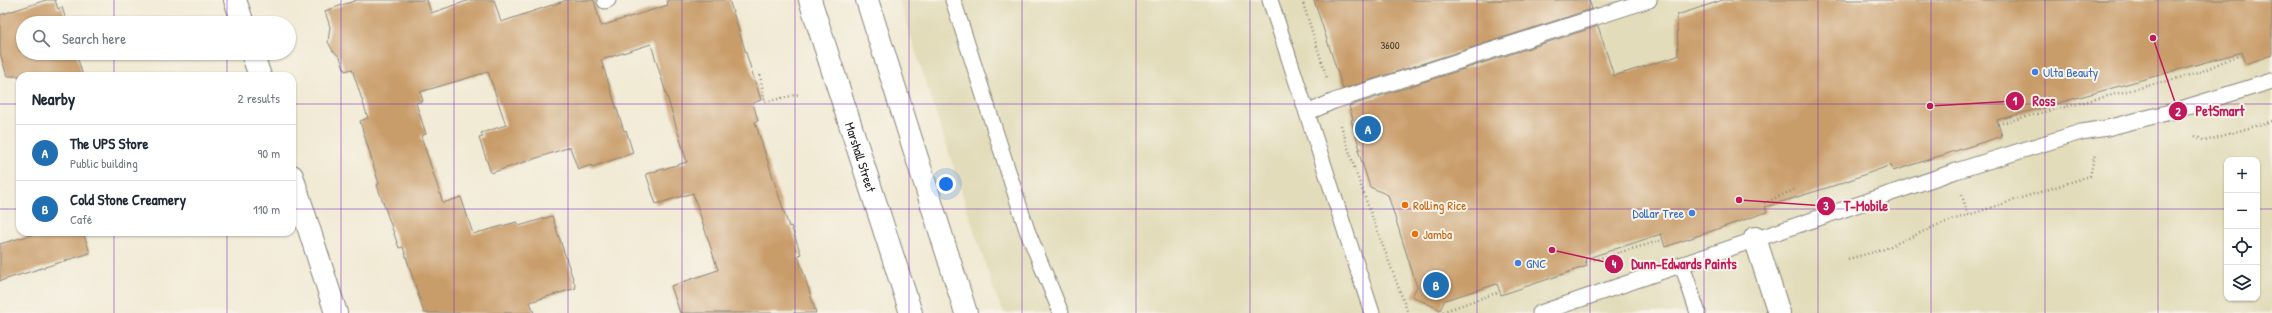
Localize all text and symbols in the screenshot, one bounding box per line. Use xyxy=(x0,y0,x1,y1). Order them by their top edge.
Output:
search box xyxy=(16,16,296,60)
icon: search xyxy=(30,27,52,49)
text: Search here xyxy=(62,28,126,49)
house number: 3600 xyxy=(1380,38,1400,52)
place label: Ulta Beauty xyxy=(2043,63,2099,81)
marker: Ulta Beauty xyxy=(2030,67,2040,77)
text: Nearby xyxy=(32,87,75,110)
callout: Ross xyxy=(2005,88,2064,114)
text: 2 results xyxy=(238,89,280,107)
text: Ross xyxy=(2033,91,2056,110)
text: 1 xyxy=(2013,92,2018,109)
callout: PetSmart xyxy=(2168,98,2252,124)
text: PetSmart xyxy=(2196,101,2246,120)
text: 2 xyxy=(2175,103,2181,120)
pin: A xyxy=(1355,114,1381,144)
street label: Marshall Street xyxy=(841,120,881,195)
text: The UPS Store xyxy=(70,133,148,154)
text: A xyxy=(42,144,48,162)
text: 90 m xyxy=(258,144,280,162)
text: Public building xyxy=(70,154,138,172)
map controls xyxy=(2224,157,2260,301)
button: + xyxy=(2224,157,2260,193)
your location xyxy=(936,174,956,194)
text: Cold Stone Creamery xyxy=(70,189,186,210)
callout: T-Mobile xyxy=(1816,193,1896,219)
button: − xyxy=(2224,193,2260,229)
place label: Rolling Rice xyxy=(1413,196,1466,214)
text: T-Mobile xyxy=(1843,196,1889,215)
text: 3 xyxy=(1823,197,1829,214)
text: B xyxy=(42,200,48,218)
text: 110 m xyxy=(253,200,280,218)
marker: Rolling Rice xyxy=(1400,200,1410,210)
place label: Dollar Tree xyxy=(1632,204,1684,222)
marker: Dollar Tree xyxy=(1687,208,1697,218)
text: Café xyxy=(70,210,92,228)
place label: Jamba xyxy=(1423,225,1452,243)
marker: Jamba xyxy=(1410,229,1420,239)
button: locate xyxy=(2224,229,2260,265)
callout: Dunn-Edwards Paints xyxy=(1604,251,1745,277)
place label: GNC xyxy=(1526,254,1546,272)
text: Dunn-Edwards Paints xyxy=(1631,254,1737,273)
text: 4 xyxy=(1612,255,1617,272)
marker: GNC xyxy=(1513,258,1523,268)
button: layers xyxy=(2224,265,2260,301)
pin: B xyxy=(1423,270,1449,300)

